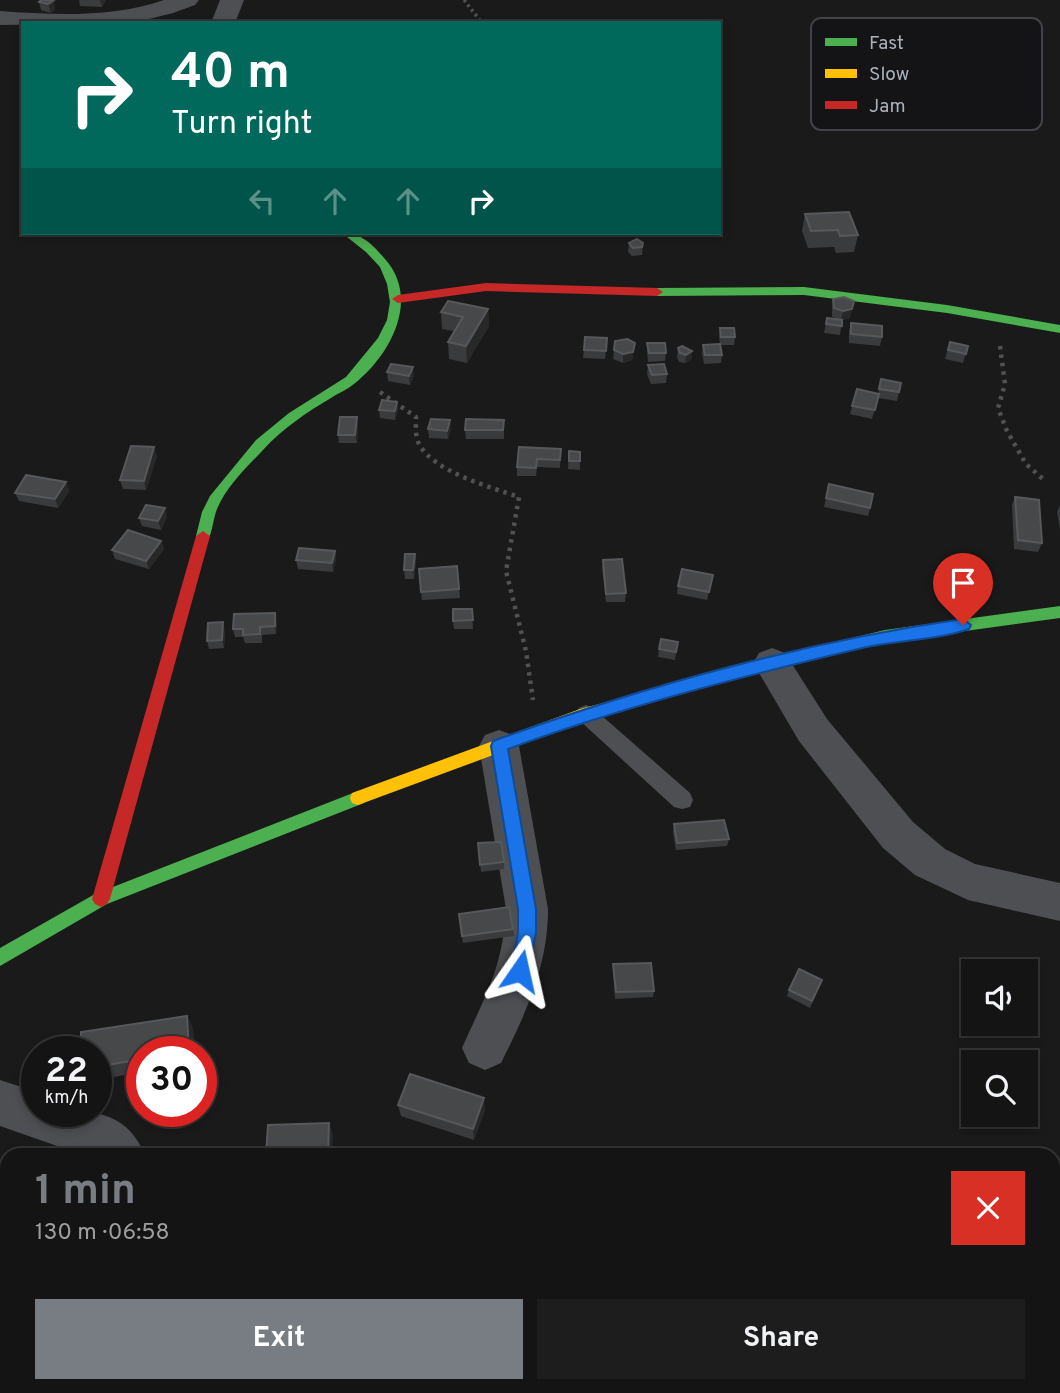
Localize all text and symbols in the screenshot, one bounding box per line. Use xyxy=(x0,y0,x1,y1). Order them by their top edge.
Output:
legend xyxy=(811,18,1042,130)
text: Fast xyxy=(869,32,904,56)
text: 40 m xyxy=(171,44,290,106)
icon: right xyxy=(56,49,147,140)
text: Slow xyxy=(869,63,909,87)
text: Jam xyxy=(869,95,906,119)
text: Turn right xyxy=(171,105,313,145)
icon: left xyxy=(243,182,281,220)
icon: ahead xyxy=(316,182,354,220)
icon: ahead xyxy=(389,182,427,220)
icon: right xyxy=(462,182,500,220)
pin xyxy=(933,553,993,625)
icon: arrive xyxy=(944,564,982,602)
position arrow xyxy=(483,934,557,1008)
map controls xyxy=(961,959,1038,1127)
button: sound xyxy=(961,959,1038,1036)
speed limit sign: 30 xyxy=(126,1036,217,1127)
text: 22 xyxy=(45,1050,88,1094)
button: search xyxy=(961,1050,1038,1127)
text: km/h xyxy=(45,1087,88,1110)
text: 1 min xyxy=(35,1166,136,1219)
button: close xyxy=(951,1171,1025,1245)
text: 130 m · 06:58 xyxy=(35,1219,170,1248)
button: Exit xyxy=(35,1299,523,1379)
button: Share xyxy=(537,1299,1025,1379)

